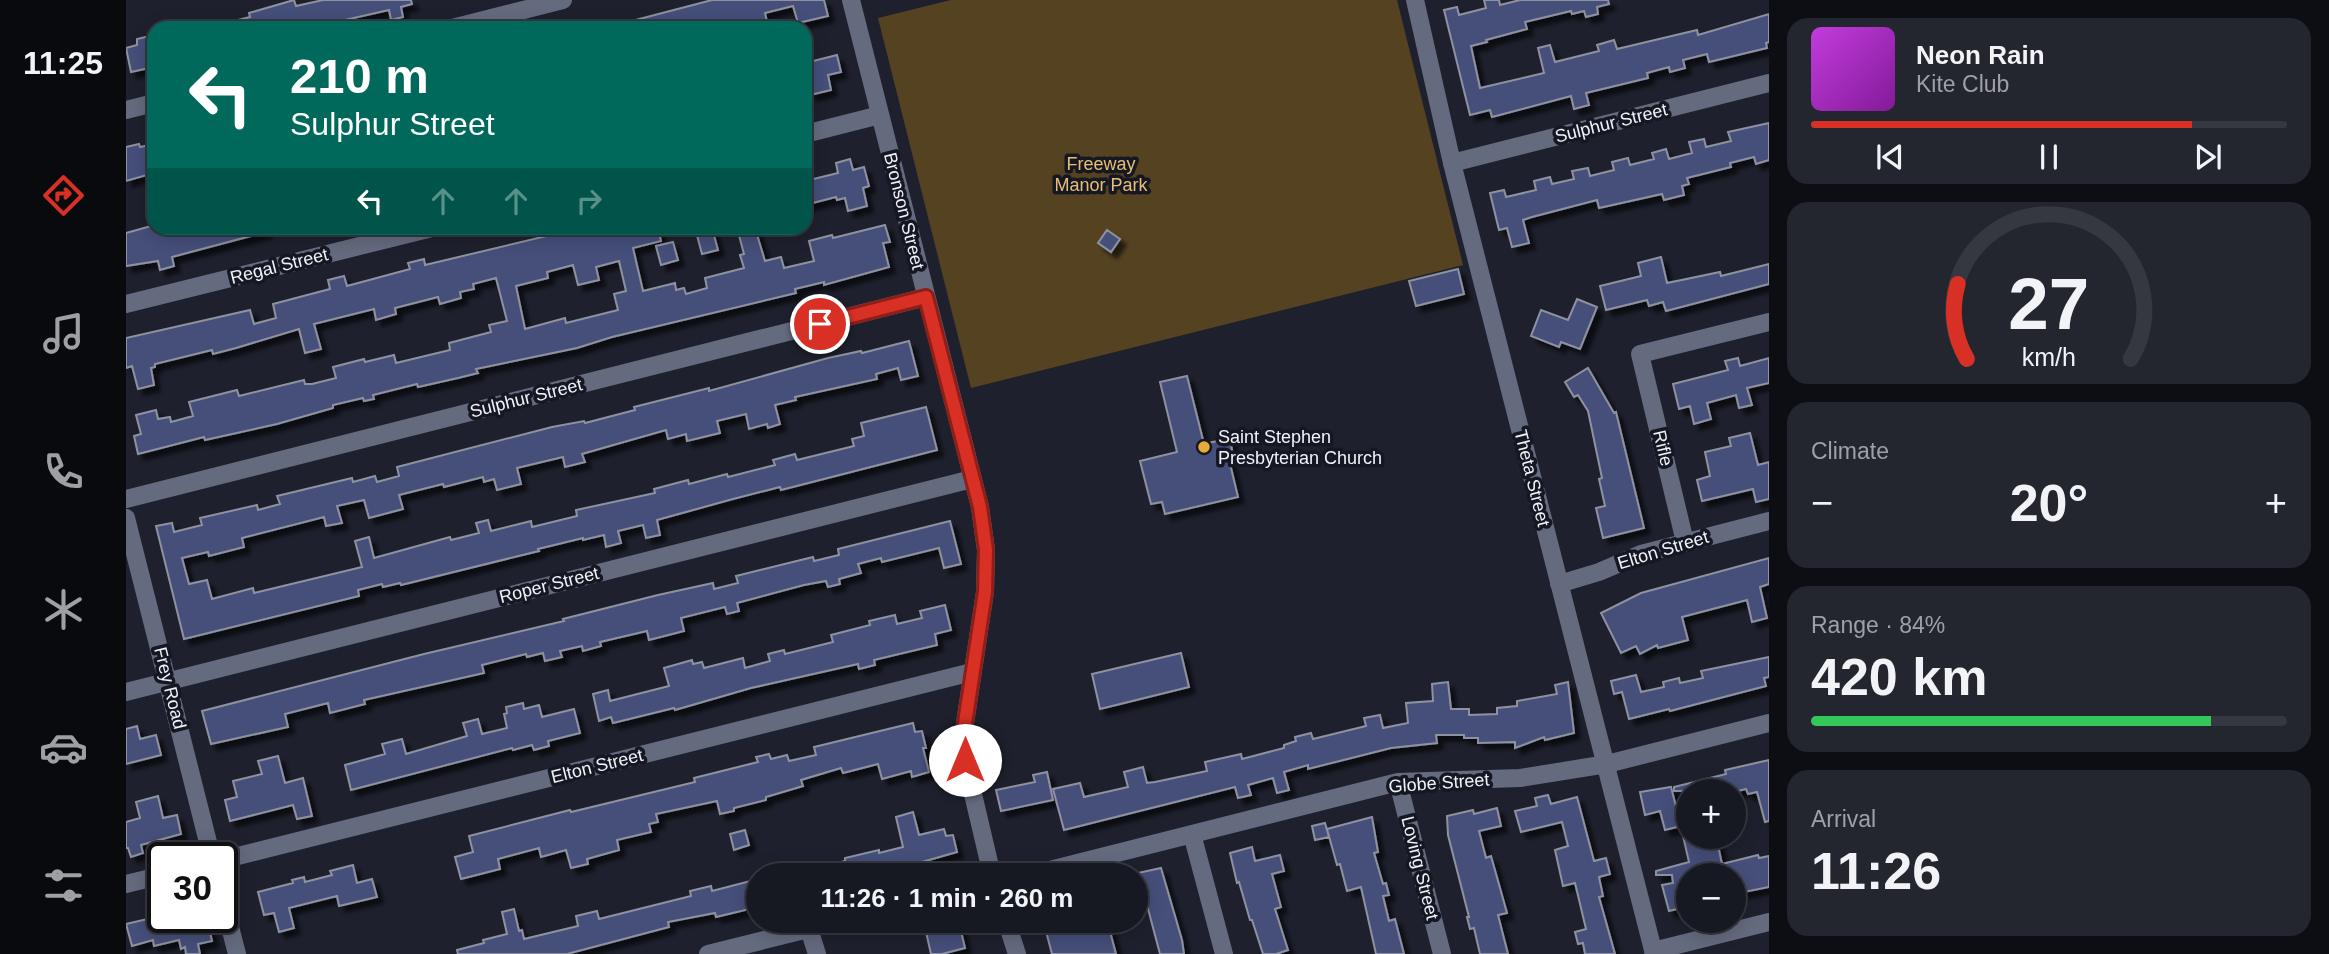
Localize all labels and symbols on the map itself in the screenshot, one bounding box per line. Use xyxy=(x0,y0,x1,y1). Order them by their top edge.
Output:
street label: Sulphur Street xyxy=(1553,99,1669,147)
street label: Bronson Street xyxy=(880,150,928,272)
park label: Freeway Manor Park xyxy=(1054,154,1149,195)
street label: Regal Street xyxy=(228,244,330,288)
pin xyxy=(790,294,850,354)
street label: Sulphur Street xyxy=(468,374,584,422)
place label: Saint Stephen Presbyterian Church xyxy=(1218,427,1382,468)
street label: Theta Street xyxy=(1510,428,1554,528)
street label: Rifle xyxy=(1649,428,1677,468)
marker: Saint Stephen Presbyterian Church xyxy=(1196,439,1212,455)
street label: Elton Street xyxy=(1615,527,1711,573)
street label: Roper Street xyxy=(497,563,601,607)
street label: Frey Road xyxy=(150,645,190,731)
position arrow xyxy=(928,723,1002,797)
street label: Elton Street xyxy=(549,745,645,787)
street label: Globe Street xyxy=(1388,769,1490,797)
street label: Loving Street xyxy=(1397,814,1443,922)
speed limit sign: 30 xyxy=(147,842,238,933)

